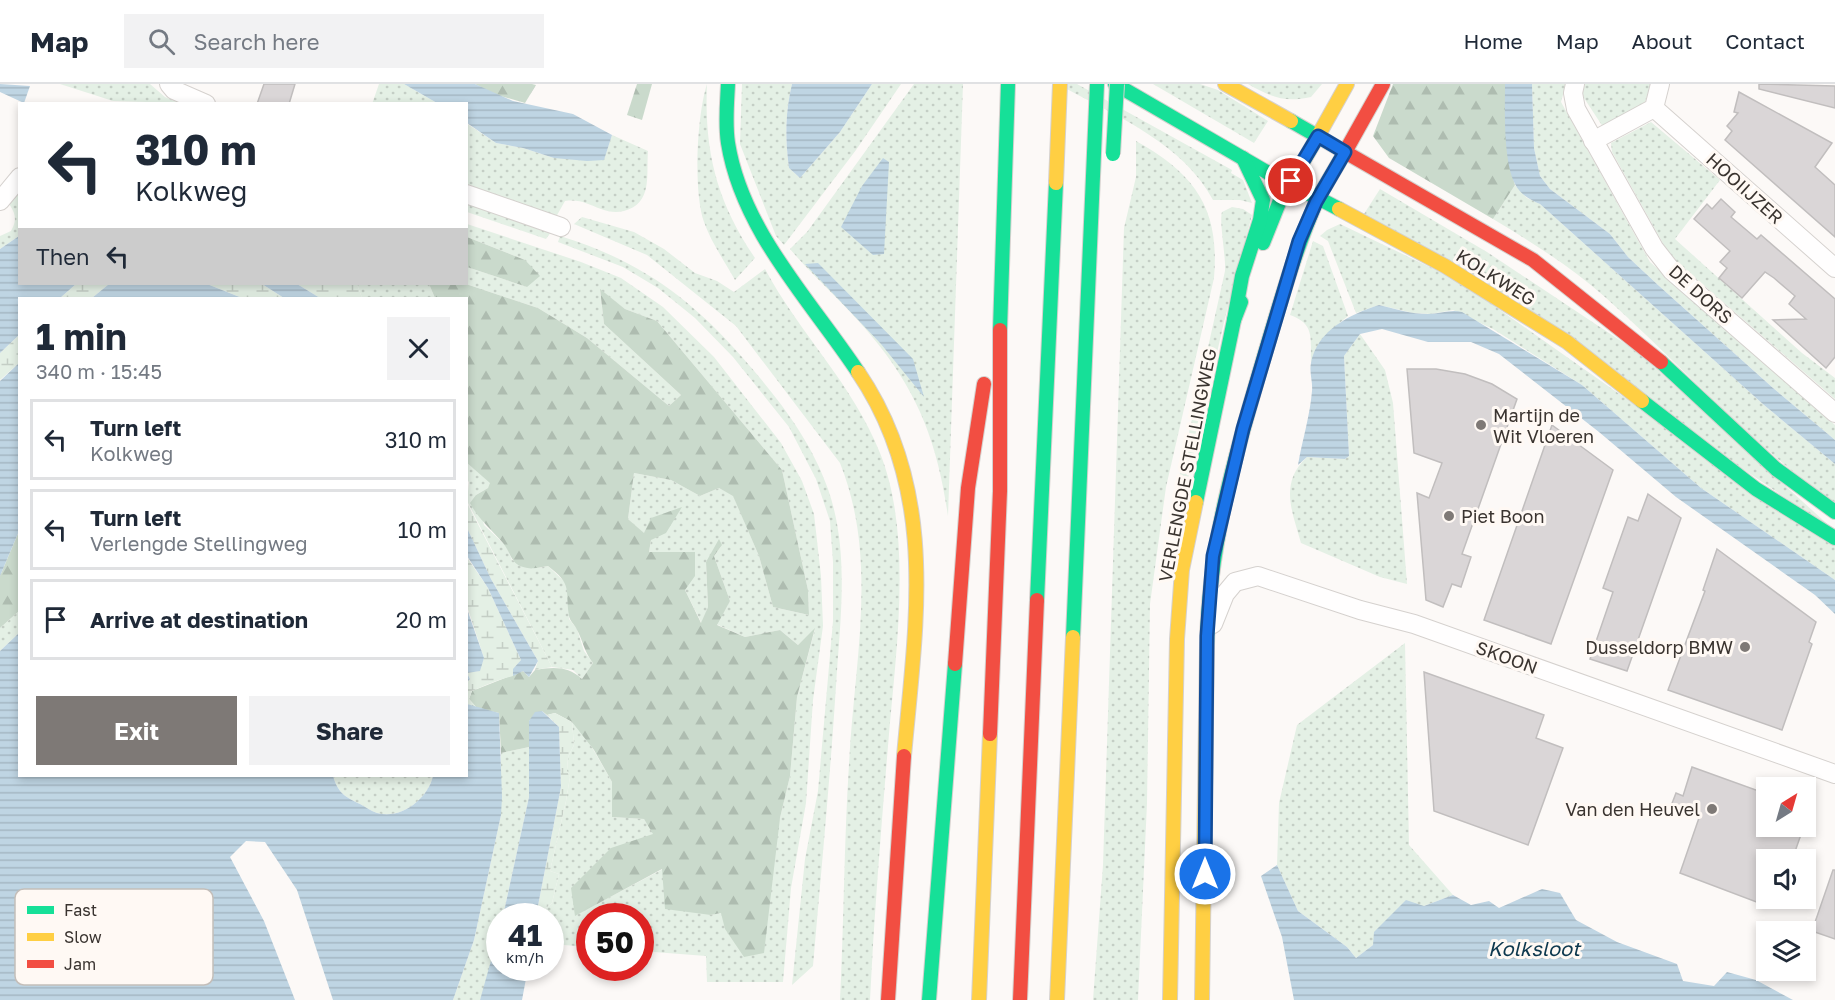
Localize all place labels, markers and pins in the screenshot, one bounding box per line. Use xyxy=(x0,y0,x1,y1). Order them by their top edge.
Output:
pin xyxy=(1265,155,1316,206)
place label: Martijn de Wit Vloeren xyxy=(1493,404,1594,447)
marker: Martijn de Wit Vloeren xyxy=(1474,418,1488,432)
place label: Piet Boon xyxy=(1461,505,1544,527)
marker: Piet Boon xyxy=(1442,509,1456,523)
place label: Dusseldorp BMW xyxy=(1585,636,1733,658)
marker: Dusseldorp BMW xyxy=(1738,640,1752,654)
place label: Van den Heuvel xyxy=(1565,798,1700,820)
marker: Van den Heuvel xyxy=(1705,802,1719,816)

